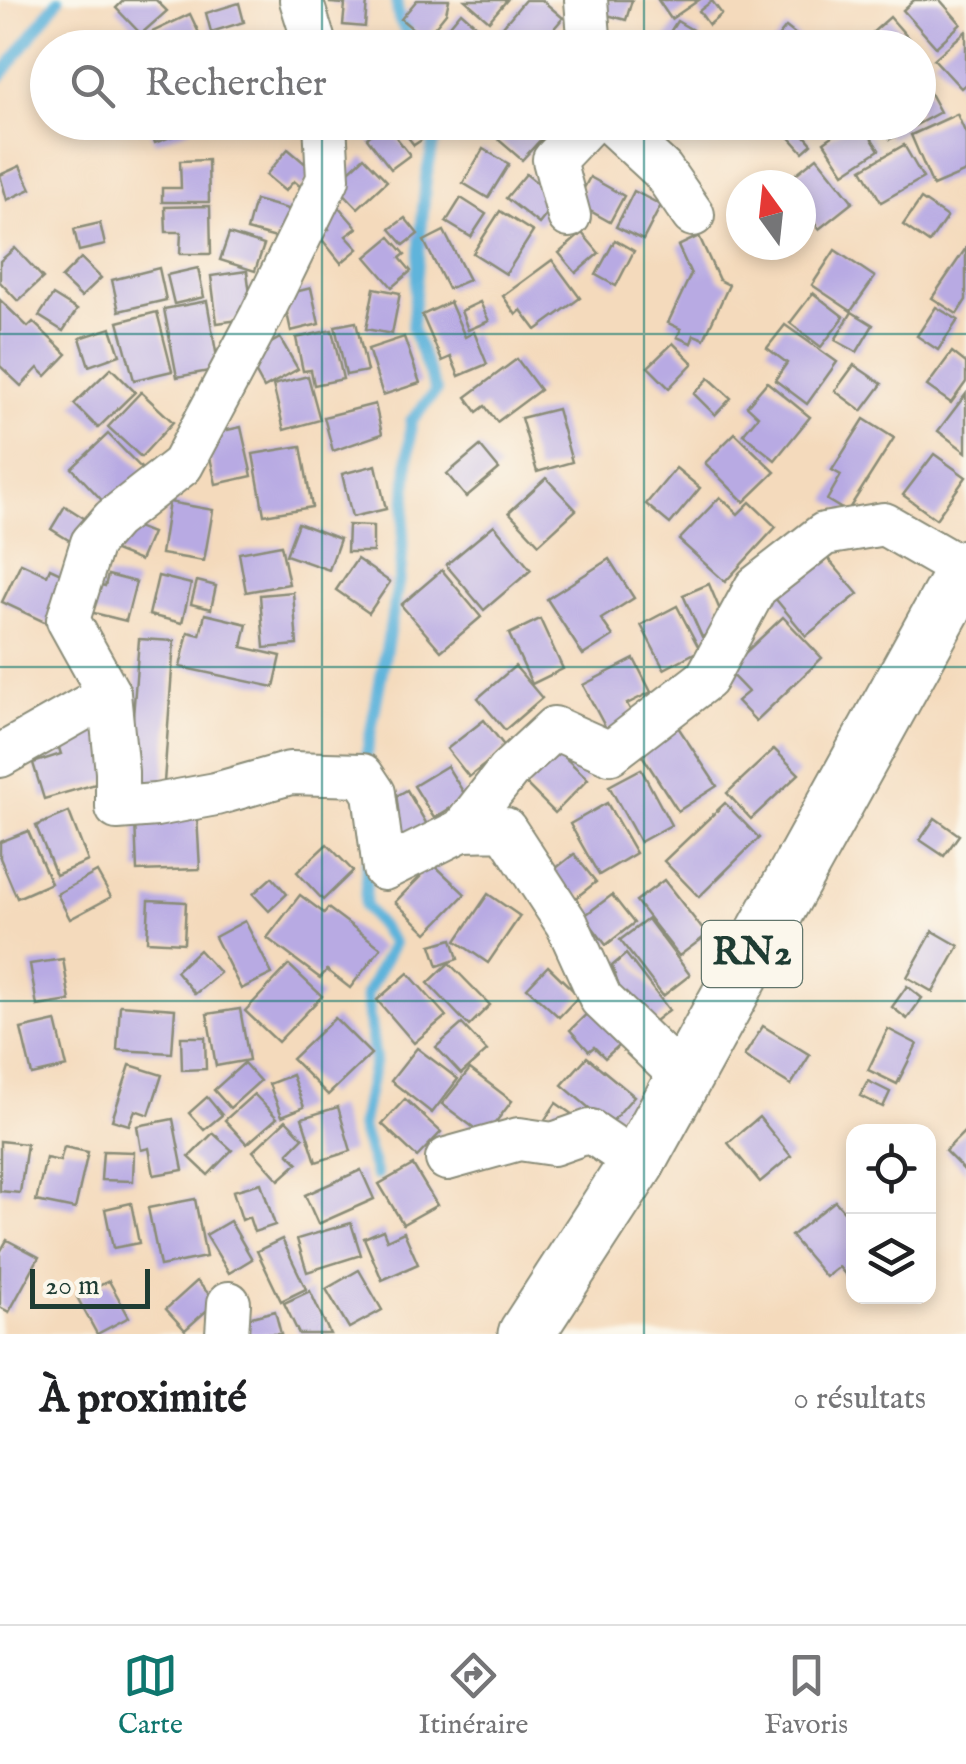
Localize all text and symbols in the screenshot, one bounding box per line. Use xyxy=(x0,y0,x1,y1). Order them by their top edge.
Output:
search box xyxy=(30,30,936,140)
icon: search xyxy=(65,58,120,113)
text: Rechercher xyxy=(145,61,327,109)
north arrow xyxy=(726,170,816,260)
road number: RN2 xyxy=(702,921,802,987)
map controls xyxy=(846,1124,936,1304)
button: locate xyxy=(846,1124,936,1214)
button: layers xyxy=(846,1214,936,1304)
scale bar xyxy=(30,1264,150,1308)
text: 20 m xyxy=(45,1269,100,1304)
text: À proximité xyxy=(40,1373,247,1426)
text: 0 résultats xyxy=(793,1379,926,1420)
tab: Carte xyxy=(118,1648,183,1743)
tab: Itinéraire xyxy=(419,1648,528,1743)
tab: Favoris xyxy=(764,1648,848,1743)

